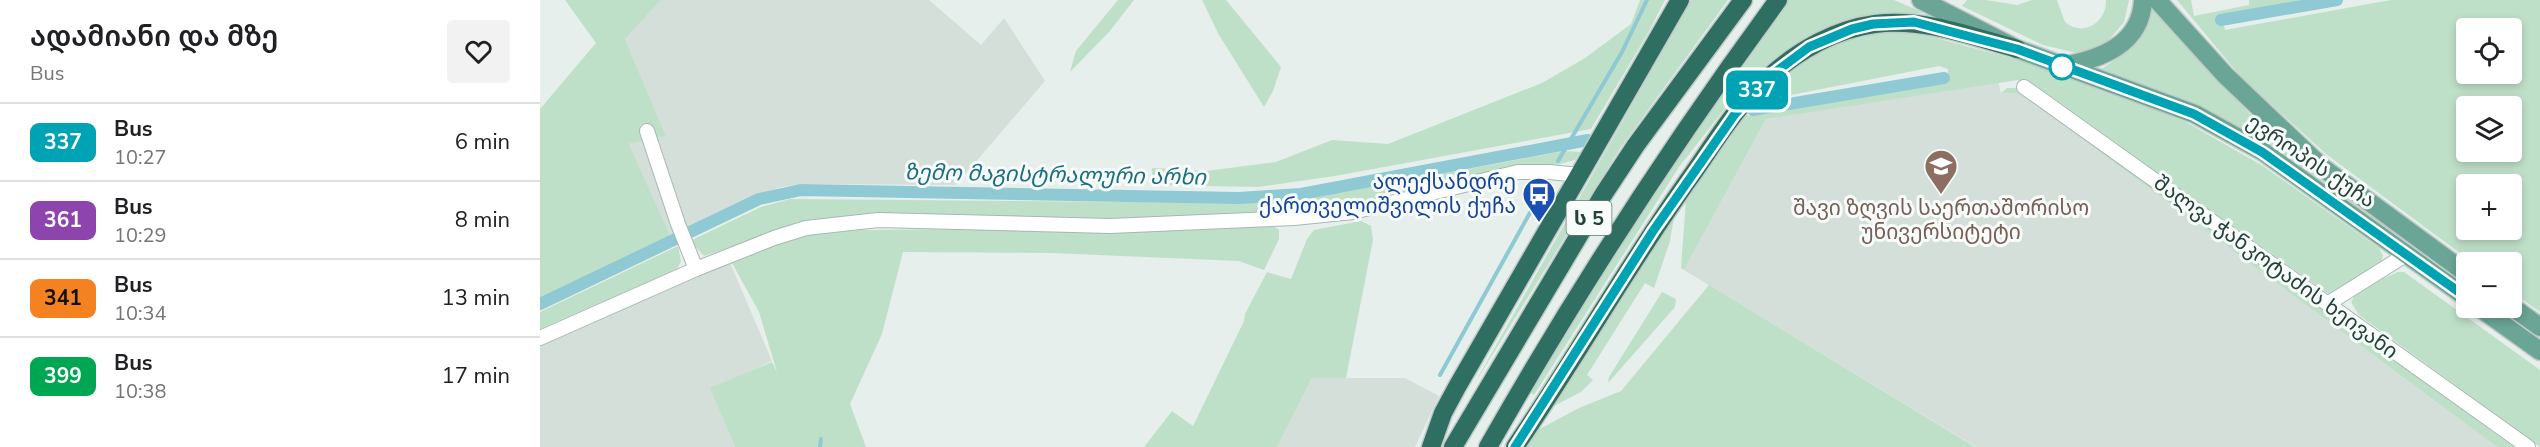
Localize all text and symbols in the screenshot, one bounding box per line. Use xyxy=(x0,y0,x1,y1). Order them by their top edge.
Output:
text: ადამიანი და მზე xyxy=(30,18,278,56)
map controls xyxy=(2456,18,2522,318)
button: locate xyxy=(2456,18,2522,84)
button: heart xyxy=(447,20,510,83)
unlabelled marker xyxy=(2049,54,2075,80)
text: Bus xyxy=(30,60,64,87)
line badge: 337 xyxy=(1722,70,1792,110)
text: 337 xyxy=(1738,76,1776,104)
button: layers xyxy=(2456,96,2522,162)
street label: ევროპის ქუჩა xyxy=(2241,108,2381,214)
text: Bus xyxy=(114,114,153,144)
text: 6 min xyxy=(455,127,510,157)
text: 337 xyxy=(44,128,82,156)
text: 10:27 xyxy=(114,144,167,171)
school or university icon: შავი ზღვის საერთაშორისო უნივერსიტეტი xyxy=(1923,148,1959,195)
water label: ზემო მაგისტრალური არხი xyxy=(904,157,1207,193)
place label: ალექსანდრე ქართველიშვილის ქუჩა xyxy=(1259,168,1516,220)
street label: შალვა ჭანკოტაძის ხეივანი xyxy=(2148,169,2404,365)
button: + xyxy=(2456,174,2522,240)
bus stop icon: ალექსანდრე ქართველიშვილის ქუჩა xyxy=(1521,176,1557,223)
text: Bus xyxy=(114,192,153,222)
place label: შავი ზღვის საერთაშორისო უნივერსიტეტი xyxy=(1793,194,2089,246)
road number: ს 5 xyxy=(1566,201,1612,235)
text: 8 min xyxy=(455,205,510,235)
text: 361 xyxy=(44,206,82,234)
text: 10:29 xyxy=(114,222,167,249)
button: − xyxy=(2456,252,2522,318)
text: Bus xyxy=(114,270,153,300)
text: 13 min xyxy=(442,283,510,313)
text: 341 xyxy=(44,284,82,312)
text: 10:34 xyxy=(114,300,167,327)
text: Bus xyxy=(114,348,153,378)
text: 17 min xyxy=(442,361,510,391)
text: 399 xyxy=(44,362,82,390)
text: 10:38 xyxy=(114,378,167,405)

